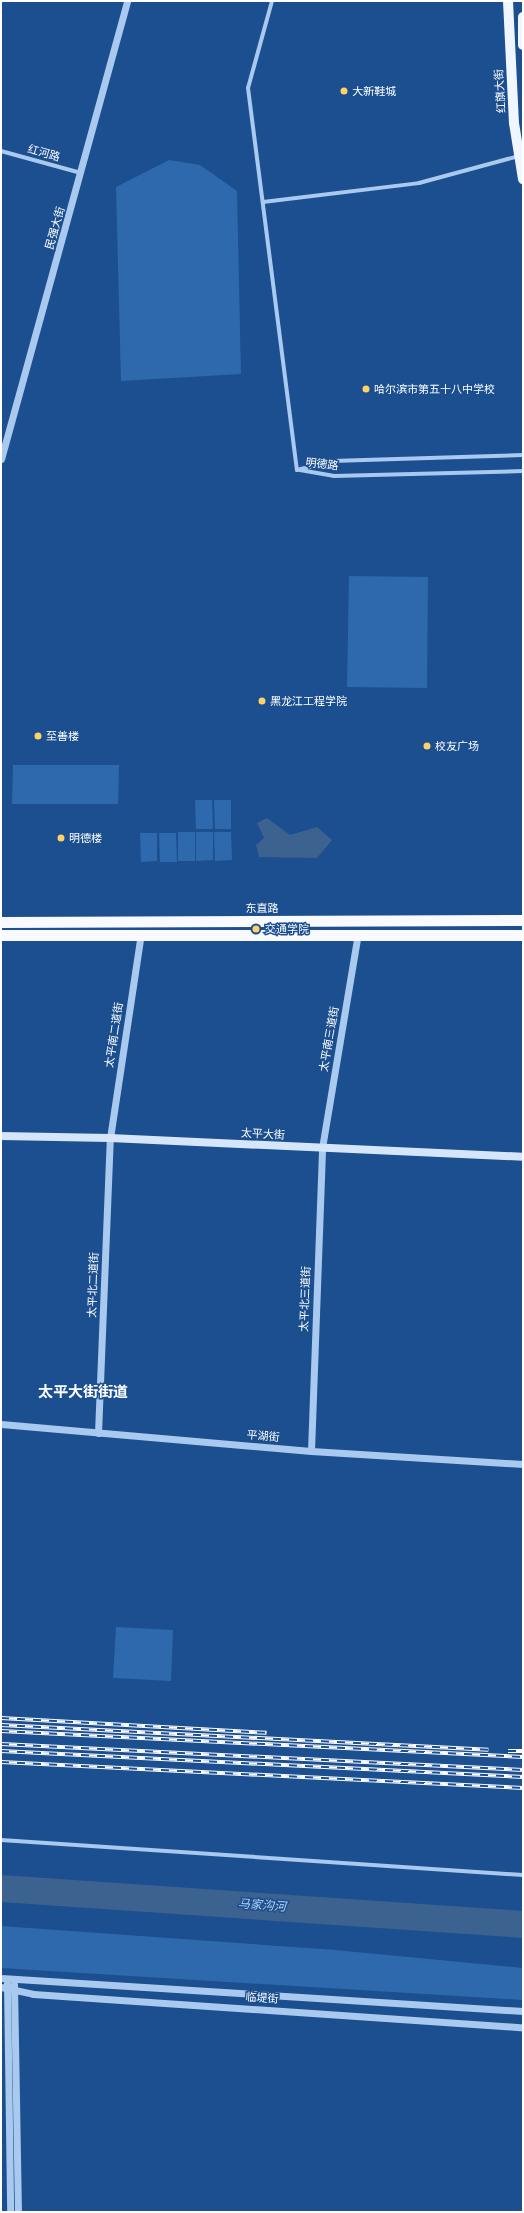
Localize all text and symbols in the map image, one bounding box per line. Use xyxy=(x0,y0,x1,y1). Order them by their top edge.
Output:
street label: 红旗大街 xyxy=(492,69,508,113)
place label: 大新鞋城 xyxy=(352,84,396,98)
marker: 大新鞋城 xyxy=(339,86,349,96)
street label: 红河路 xyxy=(26,142,62,164)
street label: 民强大街 xyxy=(43,205,67,251)
place label: 哈尔滨市第五十八中学校 xyxy=(374,382,495,396)
marker: 哈尔滨市第五十八中学校 xyxy=(361,384,371,394)
street label: 明德路 xyxy=(305,455,339,473)
place label: 黑龙江工程学院 xyxy=(270,694,347,708)
marker: 黑龙江工程学院 xyxy=(257,696,267,706)
place label: 至善楼 xyxy=(46,729,79,743)
marker: 至善楼 xyxy=(33,731,43,741)
place label: 校友广场 xyxy=(435,739,479,753)
marker: 校友广场 xyxy=(422,741,432,751)
place label: 明德楼 xyxy=(69,831,102,845)
marker: 明德楼 xyxy=(56,833,66,843)
street label: 东直路 xyxy=(246,901,278,915)
place label: 交通学院 xyxy=(265,922,309,936)
marker: 交通学院 xyxy=(250,923,262,935)
street label: 太平南二道街 xyxy=(102,1001,126,1069)
street label: 太平南三道街 xyxy=(317,1005,341,1073)
street label: 太平大街 xyxy=(241,1126,285,1142)
street label: 太平北二道街 xyxy=(85,1252,101,1318)
street label: 太平北三道街 xyxy=(297,1266,313,1332)
district label: 太平大街街道 xyxy=(38,1383,128,1401)
street label: 平湖街 xyxy=(246,1428,280,1444)
water label: 马家沟河 xyxy=(238,1897,286,1915)
street label: 临堤街 xyxy=(245,1990,279,2006)

